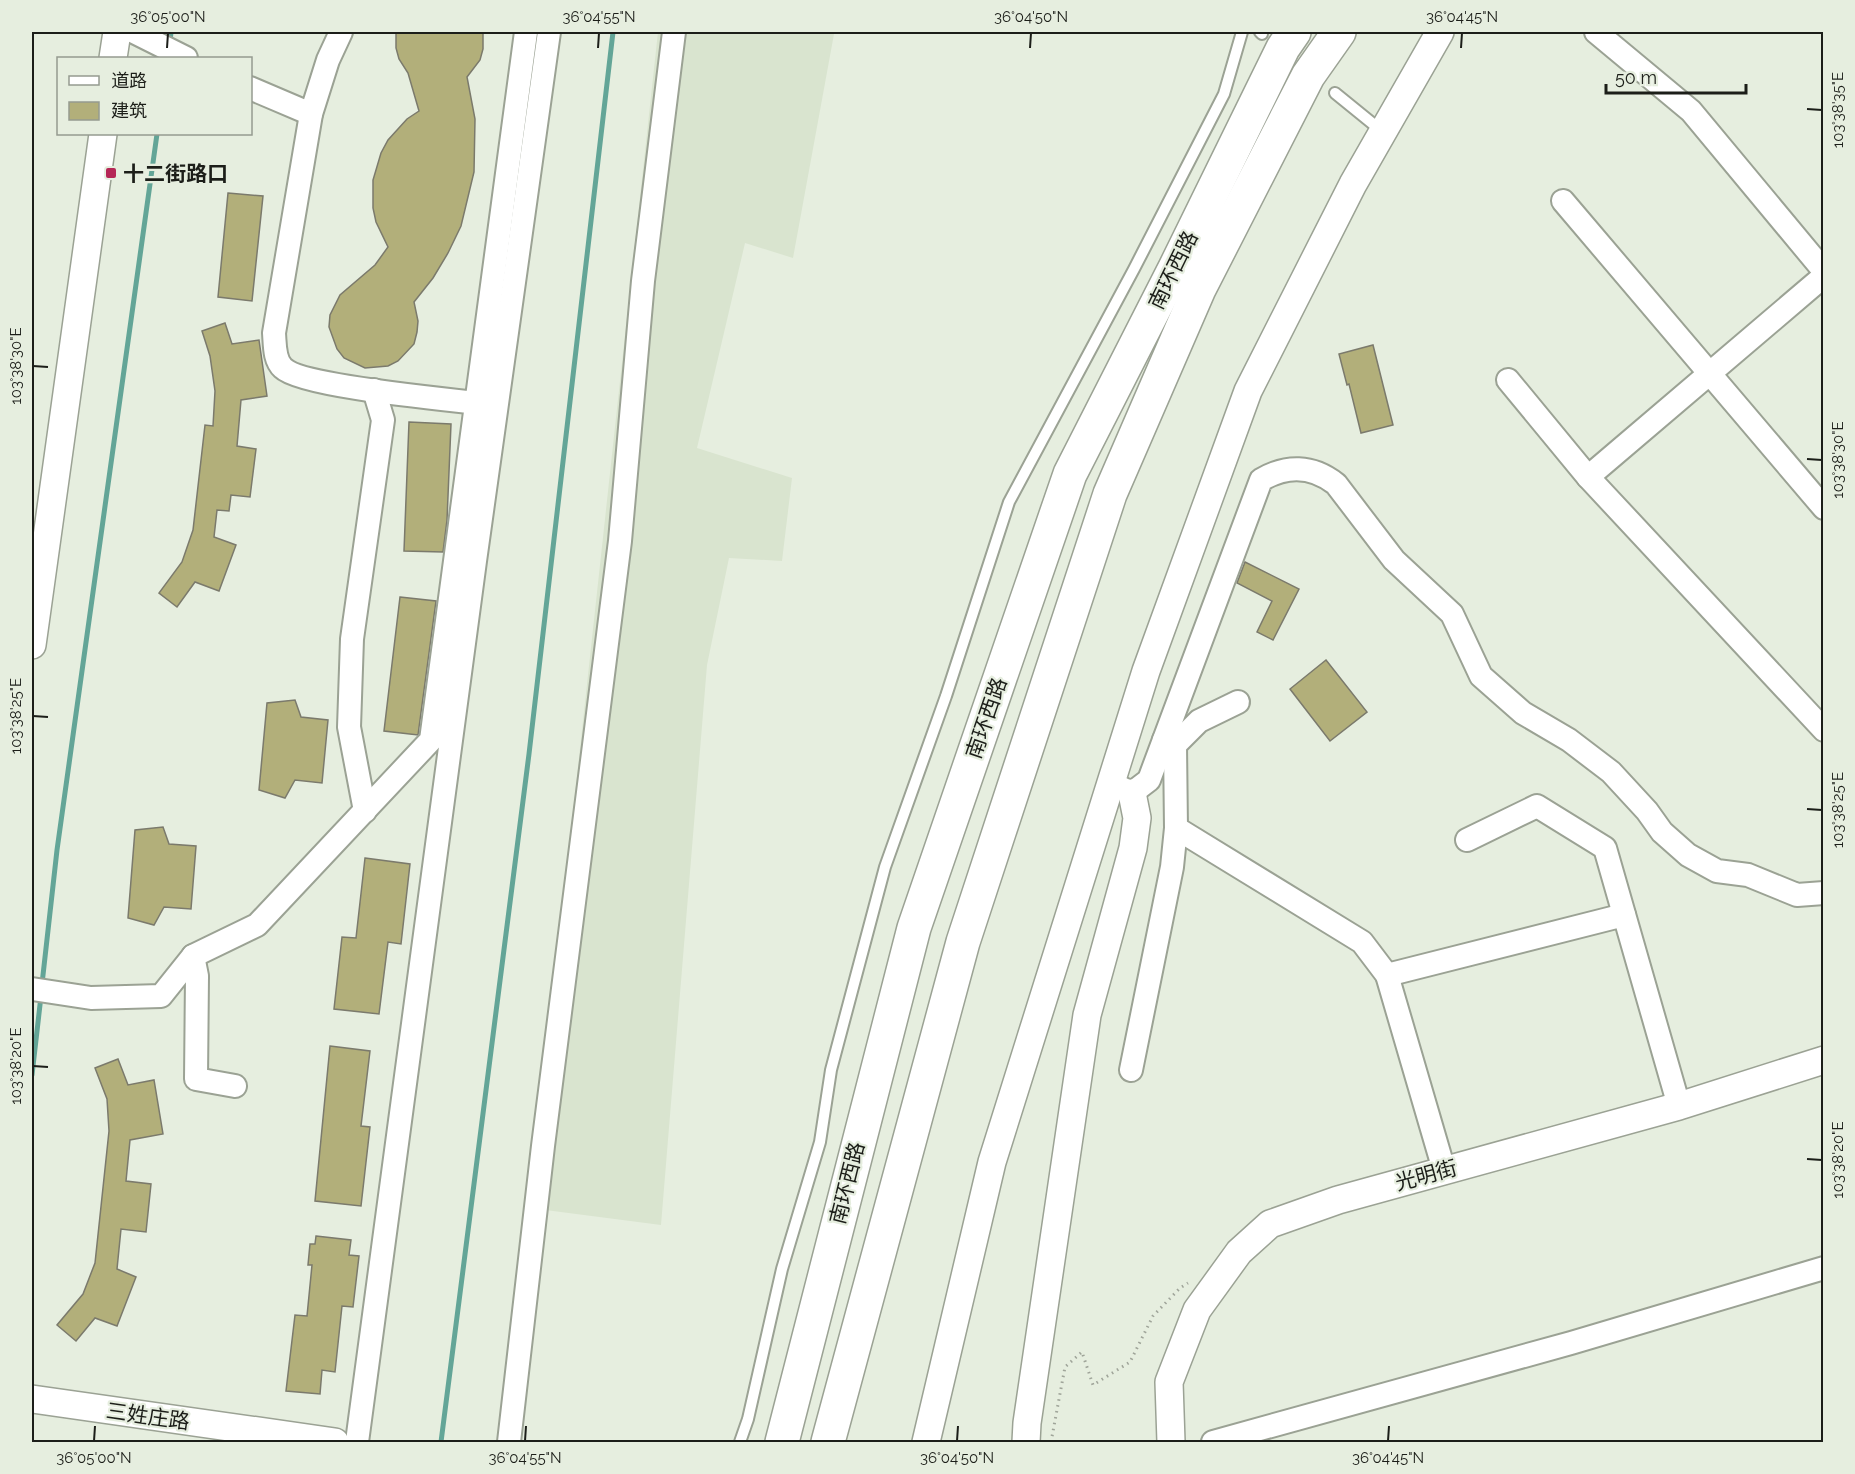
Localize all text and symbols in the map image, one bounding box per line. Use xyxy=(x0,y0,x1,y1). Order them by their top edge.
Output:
text: 36°05'00"N xyxy=(130,8,206,26)
text: 36°04'55"N xyxy=(562,8,636,26)
text: 36°04'50"N xyxy=(994,8,1068,26)
text: 36°04'45"N xyxy=(1426,8,1498,26)
legend xyxy=(57,57,252,135)
scale bar xyxy=(1606,57,1746,95)
text: 50 m xyxy=(1615,67,1657,88)
text: 道路 xyxy=(111,70,147,91)
text: 103°38'35"E xyxy=(1829,72,1847,148)
text: 建筑 xyxy=(111,100,147,121)
place label: 十二街路口 xyxy=(123,161,228,186)
marker: 十二街路口 xyxy=(104,166,118,180)
street label: 南环西路 xyxy=(1143,227,1203,313)
text: 103°38'30"E xyxy=(7,327,25,405)
text: 103°38'30"E xyxy=(1829,421,1847,499)
street label: 南环西路 xyxy=(961,674,1011,762)
text: 103°38'25"E xyxy=(7,678,25,754)
text: 103°38'25"E xyxy=(1829,772,1847,848)
text: 103°38'20"E xyxy=(7,1027,25,1105)
text: 103°38'20"E xyxy=(1829,1121,1847,1199)
street label: 南环西路 xyxy=(825,1139,869,1227)
street label: 光明街 xyxy=(1392,1155,1460,1195)
street label: 三姓庄路 xyxy=(105,1398,191,1434)
text: 36°05'00"N xyxy=(56,1449,132,1467)
text: 36°04'55"N xyxy=(488,1449,562,1467)
text: 36°04'50"N xyxy=(920,1449,994,1467)
text: 36°04'45"N xyxy=(1352,1449,1424,1467)

